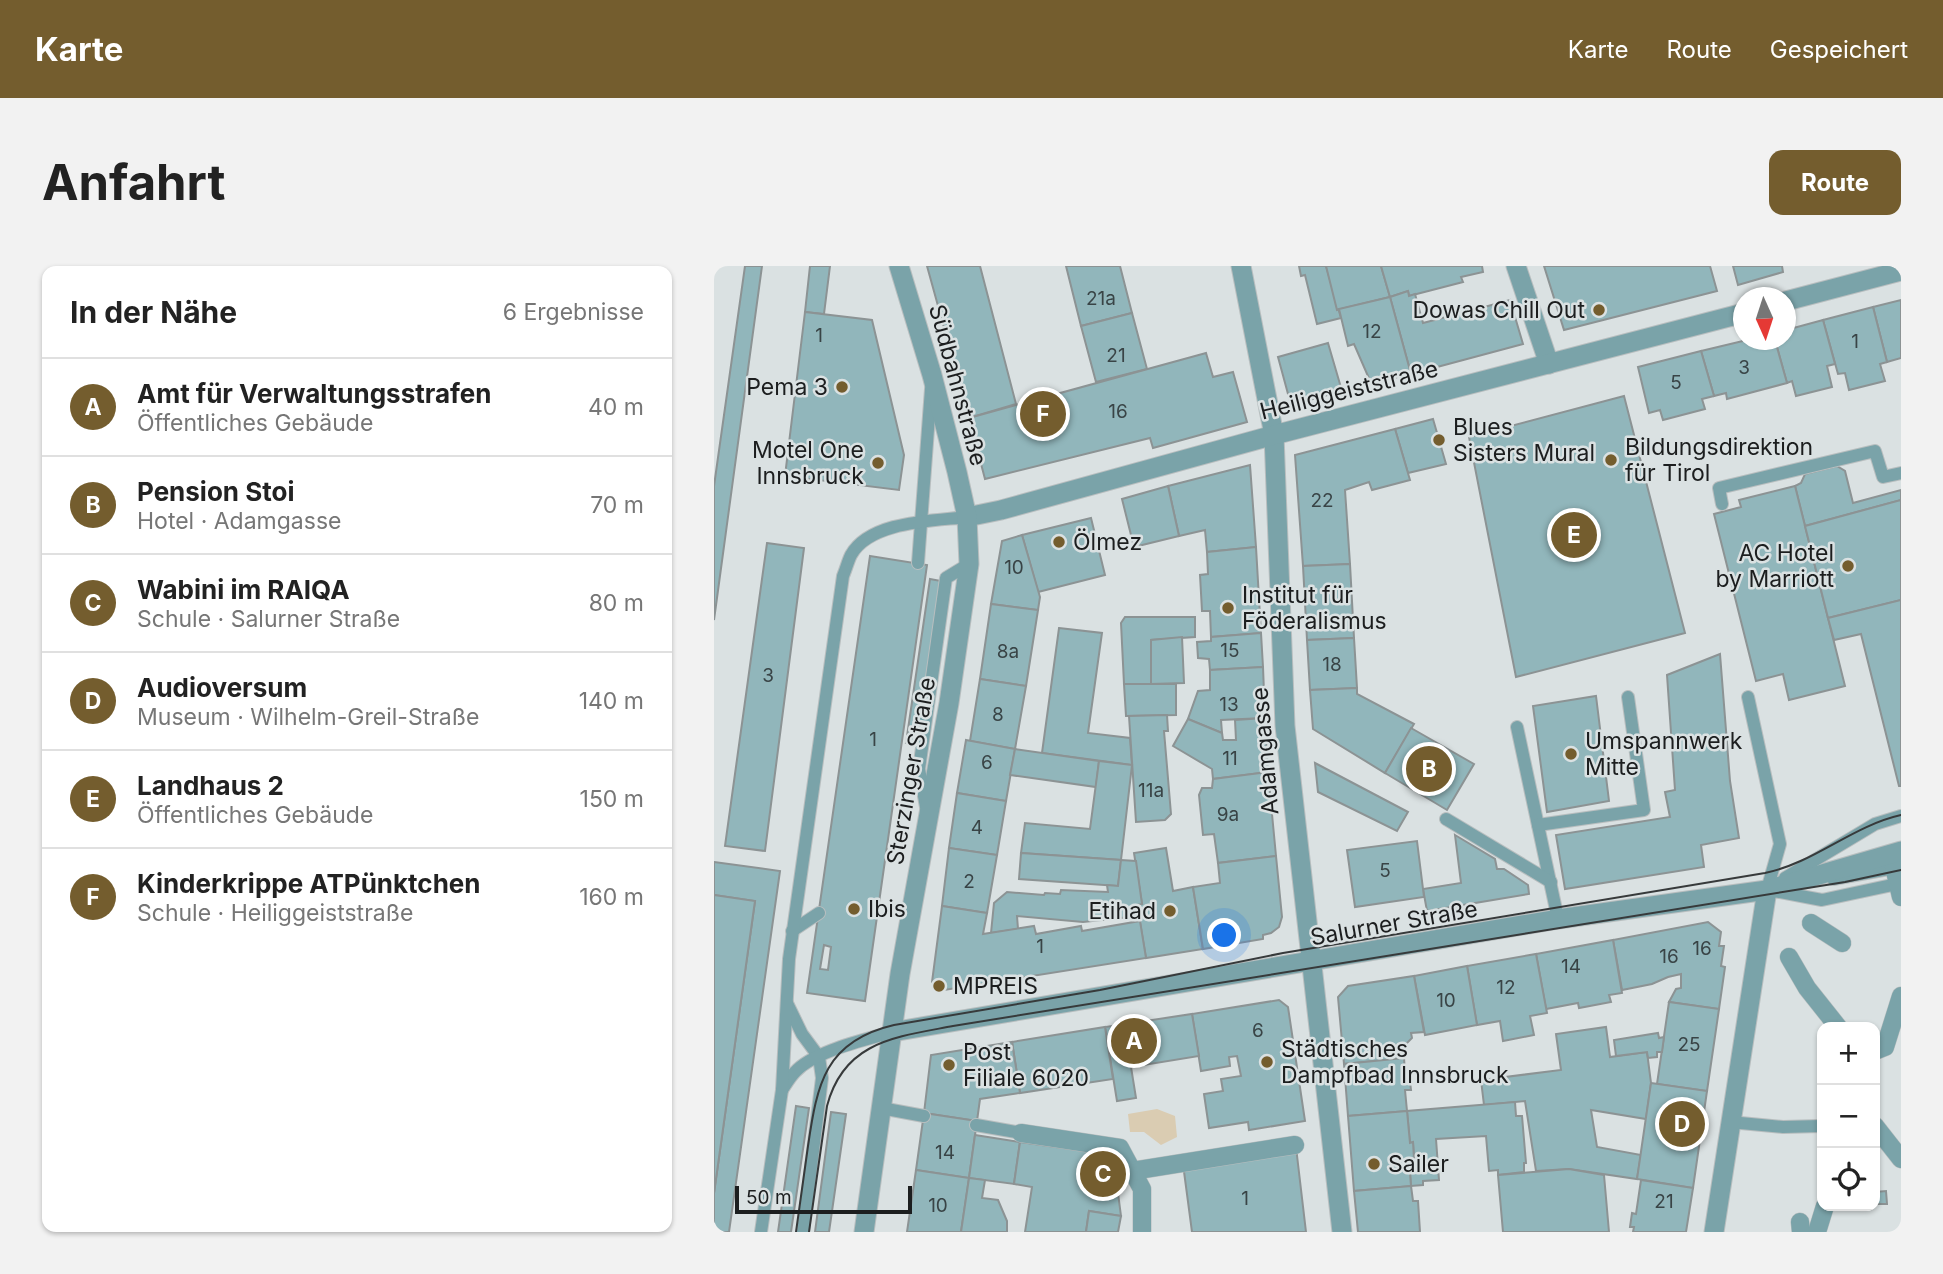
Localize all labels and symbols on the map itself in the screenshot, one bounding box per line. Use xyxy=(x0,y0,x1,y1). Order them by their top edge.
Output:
house number: 21a xyxy=(1086,287,1116,310)
north arrow xyxy=(1733,287,1796,350)
place label: Dowas Chill Out xyxy=(1412,296,1585,324)
street label: Südbahnstraße xyxy=(923,301,993,469)
marker: Dowas Chill Out xyxy=(1591,302,1607,318)
house number: 12 xyxy=(1362,320,1382,343)
house number: 1 xyxy=(815,324,823,347)
house number: 1 xyxy=(1851,330,1859,353)
house number: 21 xyxy=(1106,344,1126,367)
street label: Heiliggeiststraße xyxy=(1257,354,1441,426)
house number: 3 xyxy=(1738,356,1750,379)
house number: 5 xyxy=(1670,371,1682,394)
place label: Pema 3 xyxy=(746,373,828,401)
marker: Pema 3 xyxy=(834,379,850,395)
pin: F xyxy=(1020,388,1066,440)
house number: 16 xyxy=(1108,400,1128,423)
place label: Blues Sisters Mural xyxy=(1453,413,1595,467)
marker: Blues Sisters Mural xyxy=(1431,432,1447,448)
place label: Bildungsdirektion für Tirol xyxy=(1625,433,1813,487)
place label: Motel One Innsbruck xyxy=(752,436,864,490)
marker: Bildungsdirektion für Tirol xyxy=(1603,452,1619,468)
marker: Motel One Innsbruck xyxy=(870,455,886,471)
house number: 22 xyxy=(1310,489,1334,512)
pin: E xyxy=(1551,509,1597,561)
place label: Ölmez xyxy=(1073,528,1142,556)
marker: Ölmez xyxy=(1051,534,1067,550)
place label: AC Hotel by Marriott xyxy=(1715,539,1834,593)
house number: 10 xyxy=(1004,556,1024,579)
marker: AC Hotel by Marriott xyxy=(1840,558,1856,574)
place label: Institut für Föderalismus xyxy=(1242,581,1387,635)
marker: Institut für Föderalismus xyxy=(1220,600,1236,616)
house number: 15 xyxy=(1220,639,1240,662)
house number: 8a xyxy=(997,640,1019,663)
house number: 18 xyxy=(1322,653,1342,676)
house number: 3 xyxy=(762,664,774,687)
street label: Sterzinger Straße xyxy=(881,675,941,867)
street label: Adamgasse xyxy=(1245,686,1285,816)
house number: 13 xyxy=(1219,693,1239,716)
house number: 8 xyxy=(992,703,1004,726)
place label: Umspannwerk Mitte xyxy=(1585,727,1743,781)
house number: 1 xyxy=(869,728,877,751)
pin: B xyxy=(1406,743,1452,795)
marker: Umspannwerk Mitte xyxy=(1563,746,1579,762)
house number: 11 xyxy=(1222,747,1238,770)
house number: 6 xyxy=(981,751,993,774)
house number: 11a xyxy=(1138,779,1164,802)
house number: 9a xyxy=(1217,803,1239,826)
house number: 4 xyxy=(971,816,983,839)
house number: 5 xyxy=(1379,859,1391,882)
house number: 2 xyxy=(963,870,975,893)
place label: Ibis xyxy=(868,895,906,923)
street label: Salurner Straße xyxy=(1308,895,1480,951)
place label: Etihad xyxy=(1088,897,1156,925)
marker: Ibis xyxy=(846,901,862,917)
marker: Etihad xyxy=(1162,903,1178,919)
your location xyxy=(1207,918,1241,952)
house number: 1 xyxy=(1036,935,1044,958)
house number: 16 xyxy=(1692,937,1712,960)
house number: 16 xyxy=(1659,945,1679,968)
house number: 14 xyxy=(1561,955,1581,978)
place label: MPREIS xyxy=(953,972,1038,1000)
house number: 12 xyxy=(1496,976,1516,999)
marker: MPREIS xyxy=(931,978,947,994)
house number: 10 xyxy=(1436,989,1456,1012)
pin: A xyxy=(1111,1015,1157,1067)
house number: 6 xyxy=(1252,1019,1264,1042)
house number: 25 xyxy=(1677,1033,1701,1056)
place label: Städtisches Dampfbad Innsbruck xyxy=(1281,1035,1509,1089)
place label: Post Filiale 6020 xyxy=(963,1038,1089,1092)
marker: Städtisches Dampfbad Innsbruck xyxy=(1259,1054,1275,1070)
marker: Post Filiale 6020 xyxy=(941,1057,957,1073)
pin: D xyxy=(1659,1098,1705,1150)
house number: 14 xyxy=(935,1141,955,1164)
pin: C xyxy=(1080,1148,1126,1200)
place label: Sailer xyxy=(1388,1150,1449,1178)
marker: Sailer xyxy=(1366,1156,1382,1172)
scale bar xyxy=(735,1183,912,1215)
house number: 1 xyxy=(1241,1187,1249,1210)
house number: 21 xyxy=(1654,1190,1674,1213)
house number: 10 xyxy=(928,1194,948,1217)

